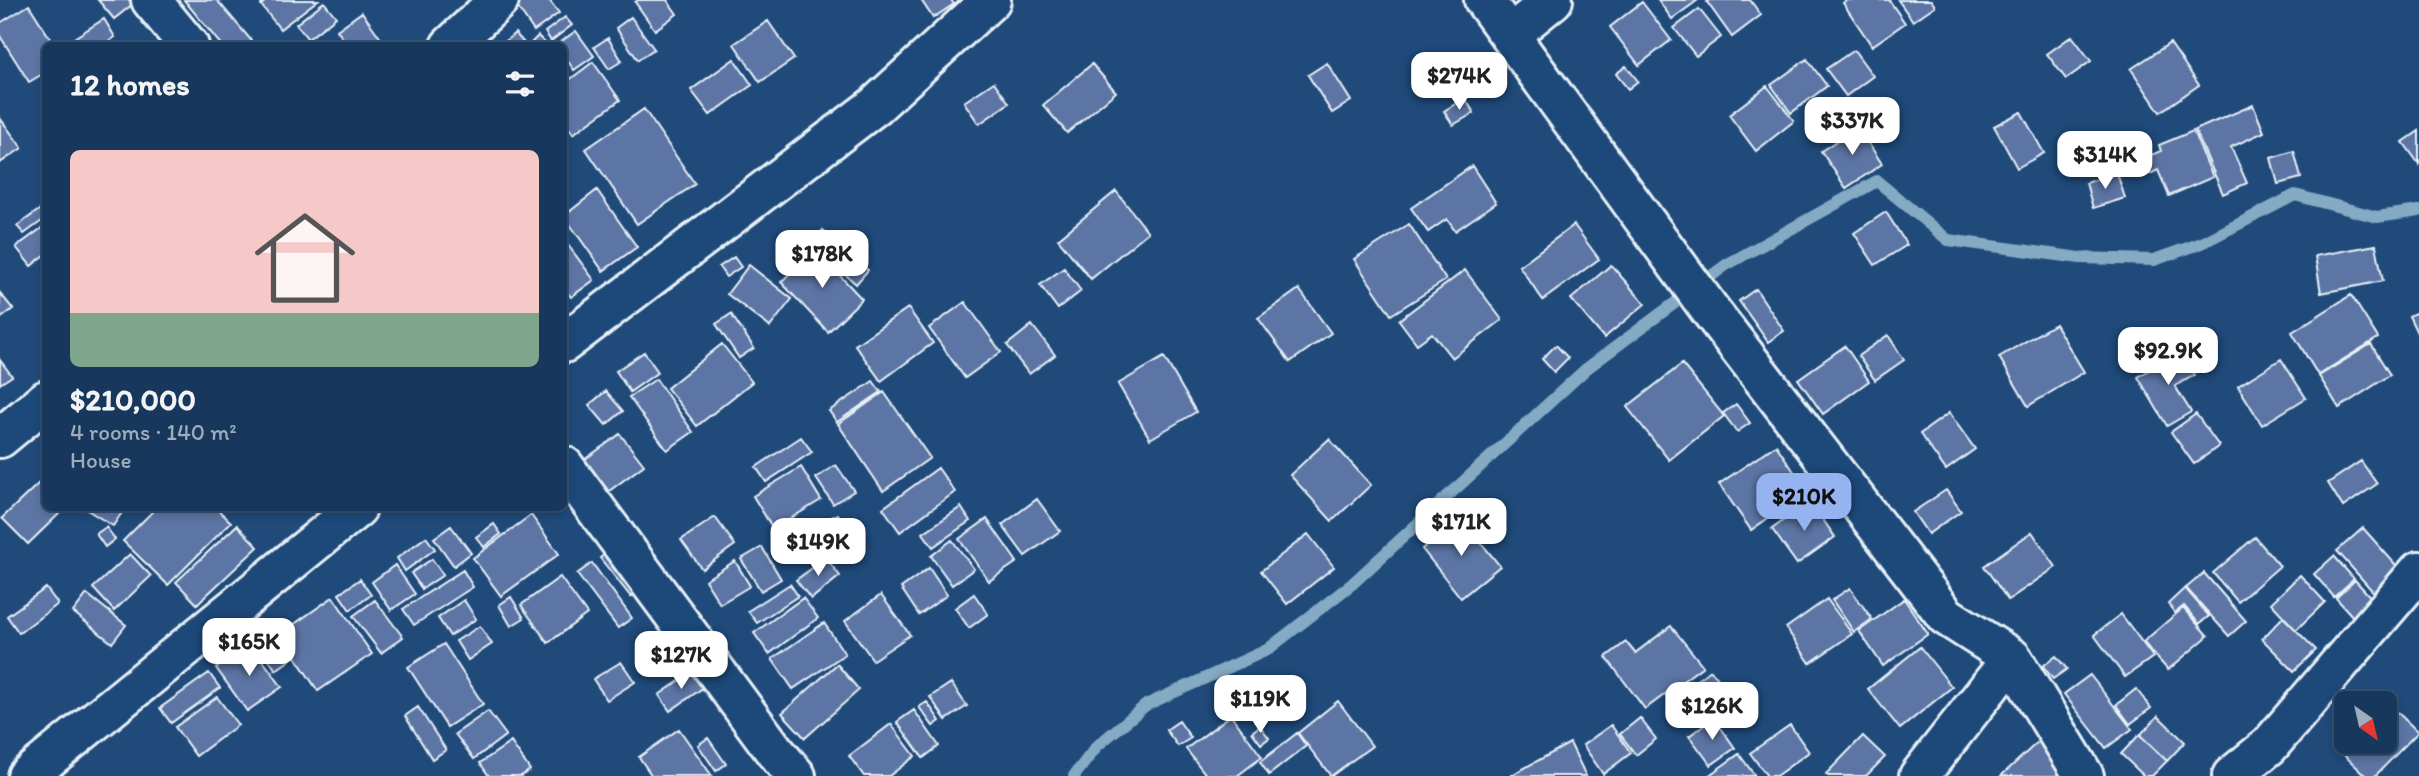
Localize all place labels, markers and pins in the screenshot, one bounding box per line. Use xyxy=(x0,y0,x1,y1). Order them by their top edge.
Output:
pin: $274K xyxy=(1410,52,1508,112)
pin: $337K xyxy=(1803,97,1901,157)
pin: $314K xyxy=(2056,132,2154,191)
pin: $178K xyxy=(773,230,871,290)
pin: $92.9K xyxy=(2111,328,2225,387)
pin: $210K xyxy=(1755,474,1853,533)
pin: $171K xyxy=(1412,498,1510,558)
pin: $149K xyxy=(769,518,867,578)
pin: $165K xyxy=(200,618,298,678)
pin: $127K xyxy=(632,632,730,691)
pin: $119K xyxy=(1211,676,1309,735)
pin: $126K xyxy=(1663,682,1761,742)

